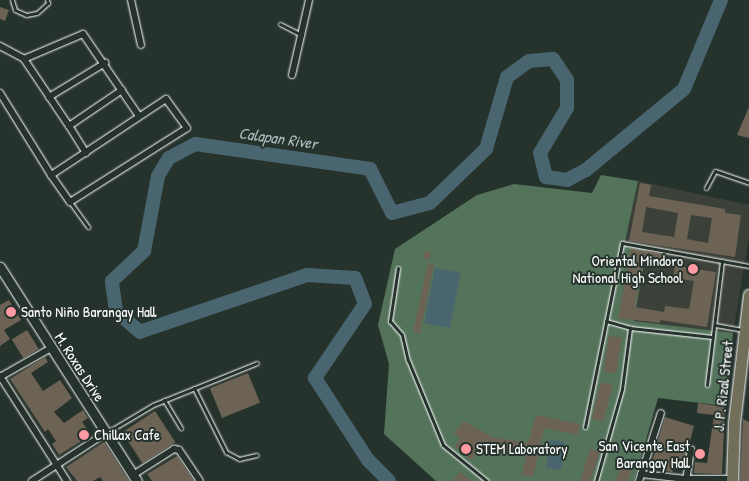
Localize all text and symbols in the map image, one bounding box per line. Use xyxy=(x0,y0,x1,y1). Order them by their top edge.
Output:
water label: Calapan River xyxy=(237,123,319,153)
place label: Oriental Mindoro National High School xyxy=(573,251,683,286)
marker: Oriental Mindoro National High School xyxy=(687,263,699,275)
place label: Santo Niño Barangay Hall xyxy=(21,303,156,321)
marker: Santo Niño Barangay Hall xyxy=(5,306,17,318)
street label: M. Roxas Drive xyxy=(51,329,109,405)
street label: J. P. Rizal Street xyxy=(709,340,737,432)
place label: Chillax Cafe xyxy=(94,426,160,444)
marker: Chillax Cafe xyxy=(78,429,90,441)
place label: San Vicente East Barangay Hall xyxy=(599,436,690,471)
place label: STEM Laboratory xyxy=(476,440,568,458)
marker: STEM Laboratory xyxy=(460,443,472,455)
marker: San Vicente East Barangay Hall xyxy=(694,448,706,460)

